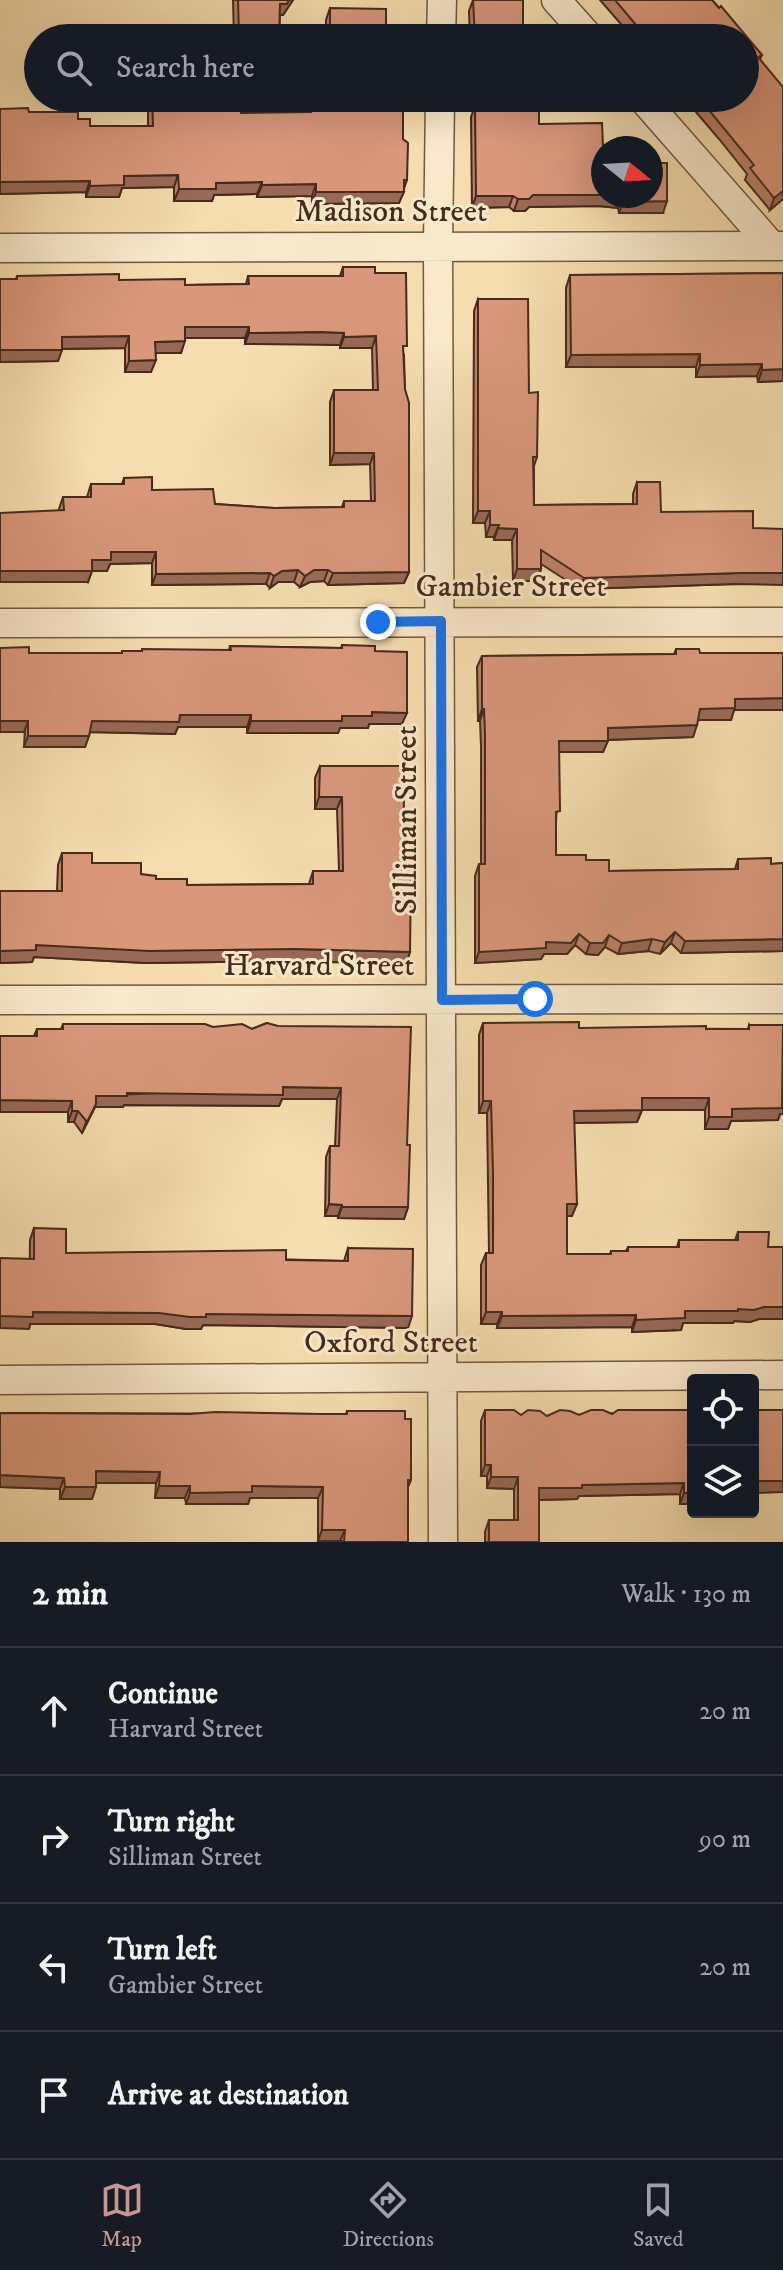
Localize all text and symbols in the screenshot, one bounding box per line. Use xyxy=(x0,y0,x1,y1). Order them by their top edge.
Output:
search box xyxy=(24,24,759,112)
icon: search xyxy=(52,46,96,90)
text: Search here xyxy=(116,50,255,87)
north arrow xyxy=(591,136,663,208)
street label: Madison Street xyxy=(295,192,487,232)
street label: Gambier Street xyxy=(416,567,606,607)
route end xyxy=(360,604,396,640)
street label: Silliman Street xyxy=(387,725,427,915)
street label: Harvard Street xyxy=(224,946,414,986)
route start xyxy=(517,981,553,1017)
street label: Oxford Street xyxy=(304,1323,478,1363)
map controls xyxy=(687,1374,759,1518)
button: locate xyxy=(687,1374,759,1446)
button: layers xyxy=(687,1446,759,1518)
text: 2 min xyxy=(32,1573,108,1615)
text: Walk · 130 m xyxy=(621,1578,751,1611)
text: Continue xyxy=(108,1676,218,1713)
icon: ahead xyxy=(32,1689,76,1733)
text: 20 m xyxy=(699,1695,751,1728)
text: Harvard Street xyxy=(108,1713,263,1746)
text: Turn right xyxy=(108,1804,235,1841)
icon: right xyxy=(32,1817,76,1861)
text: 90 m xyxy=(699,1823,751,1856)
text: Silliman Street xyxy=(108,1841,262,1874)
text: Turn left xyxy=(108,1932,217,1969)
icon: left xyxy=(32,1945,76,1989)
text: 20 m xyxy=(699,1951,751,1984)
text: Gambier Street xyxy=(108,1969,263,2002)
icon: arrive xyxy=(32,2073,76,2117)
text: Arrive at destination xyxy=(108,2077,349,2114)
tab: Map xyxy=(100,2178,144,2253)
tab: Directions xyxy=(343,2178,434,2253)
tab: Saved xyxy=(633,2178,683,2253)

